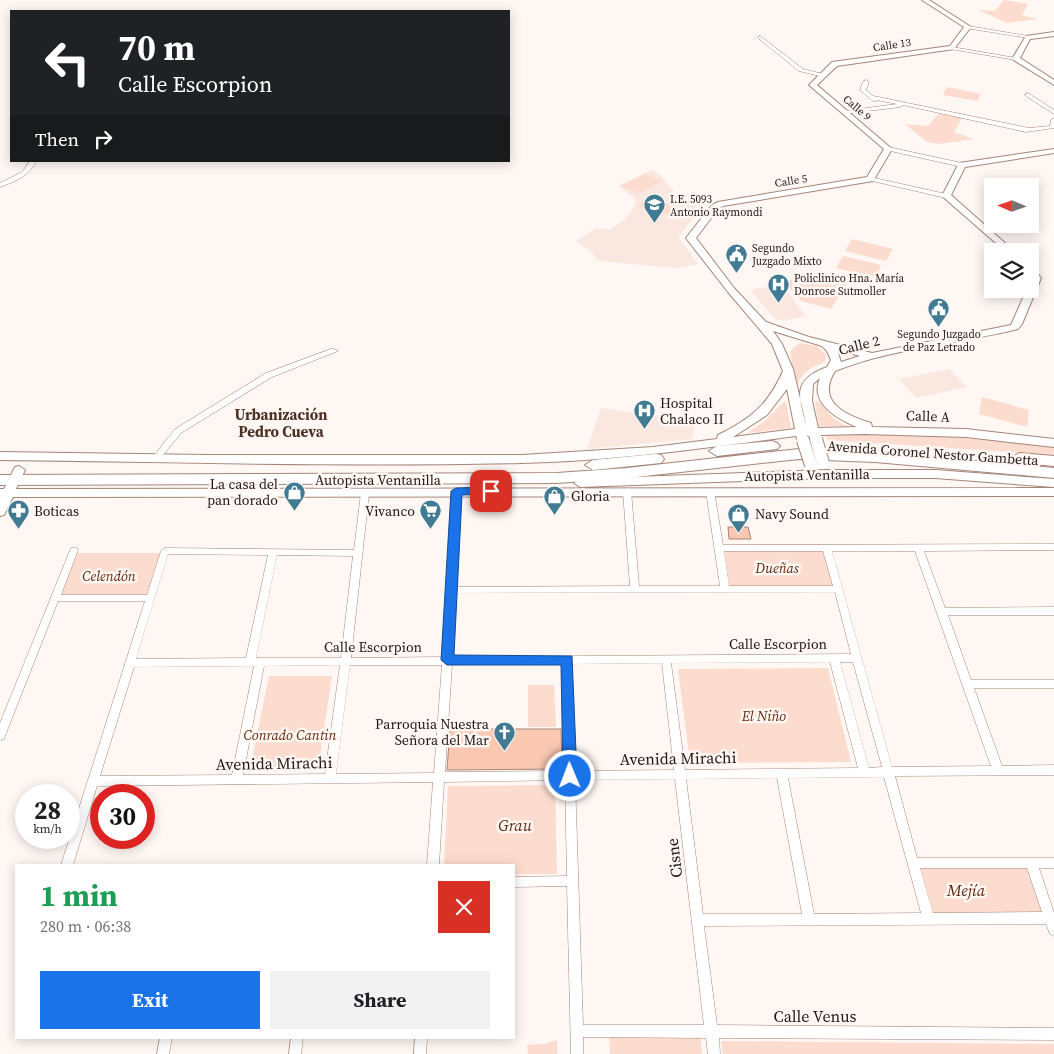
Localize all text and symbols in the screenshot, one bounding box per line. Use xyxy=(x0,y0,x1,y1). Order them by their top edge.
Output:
text: 70 m xyxy=(118,24,195,72)
icon: left xyxy=(35,30,100,95)
street label: Calle 13 xyxy=(872,35,912,55)
text: Calle Escorpion xyxy=(118,69,272,99)
street label: Calle 9 xyxy=(840,92,874,124)
icon: right xyxy=(89,125,117,153)
text: Then xyxy=(35,126,79,152)
street label: Calle 5 xyxy=(774,171,809,191)
north arrow xyxy=(984,178,1039,232)
map controls xyxy=(984,178,1039,298)
place label: I.E. 5093 Antonio Raymondi xyxy=(670,192,763,220)
school or university icon: I.E. 5093 Antonio Raymondi xyxy=(642,193,666,224)
place label: Segundo Juzgado Mixto xyxy=(751,241,822,269)
public building icon: Segundo Juzgado Mixto xyxy=(724,242,748,273)
button: layers xyxy=(984,243,1039,298)
place label: Policlinico Hna. María Donrose Sutmoller xyxy=(794,271,904,299)
hospital icon: Policlinico Hna. María Donrose Sutmoller xyxy=(766,272,790,303)
public building icon: Segundo Juzgado de Paz Letrado xyxy=(927,296,951,327)
place label: Segundo Juzgado de Paz Letrado xyxy=(897,327,981,355)
street label: Calle 2 xyxy=(836,330,882,360)
place label: Hospital Chalaco II xyxy=(660,393,724,429)
hospital icon: Hospital Chalaco II xyxy=(632,399,656,430)
district label: Urbanización Pedro Cueva xyxy=(234,404,328,442)
street label: Calle A xyxy=(906,405,951,427)
street label: Avenida Coronel Nestor Gambetta xyxy=(827,436,1040,470)
street label: Autopista Ventanilla xyxy=(744,464,871,486)
street label: Autopista Ventanilla xyxy=(315,470,442,490)
pin xyxy=(470,470,512,512)
place label: La casa del pan dorado xyxy=(207,474,278,510)
icon: arrive xyxy=(477,477,505,505)
shop icon: La casa del pan dorado xyxy=(282,480,306,511)
shop icon: Gloria xyxy=(543,484,567,515)
place label: Gloria xyxy=(571,486,610,506)
pharmacy icon: Boticas xyxy=(6,499,30,530)
supermarket icon: Vivanco xyxy=(419,499,443,530)
place label: Boticas xyxy=(34,501,79,521)
place label: Vivanco xyxy=(365,501,415,521)
shop icon: Navy Sound xyxy=(727,502,751,533)
place label: Navy Sound xyxy=(755,504,829,524)
park label: Dueñas xyxy=(754,558,800,578)
park label: Celendón xyxy=(82,566,136,586)
street label: Calle Escorpion xyxy=(729,634,828,654)
street label: Calle Escorpion xyxy=(324,637,423,657)
park label: El Niño xyxy=(741,706,786,726)
place label: Parroquia Nuestra Señora del Mar xyxy=(375,714,490,750)
church icon: Parroquia Nuestra Señora del Mar xyxy=(493,720,517,751)
park label: Conrado Cantin xyxy=(244,725,337,745)
street label: Avenida Mirachi xyxy=(619,746,737,770)
position arrow xyxy=(543,749,595,801)
street label: Avenida Mirachi xyxy=(215,751,333,775)
speed limit sign: 30 xyxy=(90,784,155,849)
text: 28 xyxy=(34,793,61,827)
park label: Grau xyxy=(498,814,533,836)
text: km/h xyxy=(33,821,62,837)
street label: Cisne xyxy=(661,837,687,879)
text: 1 min xyxy=(40,875,118,916)
park label: Mejía xyxy=(946,879,986,901)
button: close xyxy=(438,881,490,933)
text: 280 m · 06:38 xyxy=(40,915,131,937)
button: Exit xyxy=(40,971,260,1029)
button: Share xyxy=(270,971,490,1029)
street label: Calle Venus xyxy=(774,1005,856,1027)

